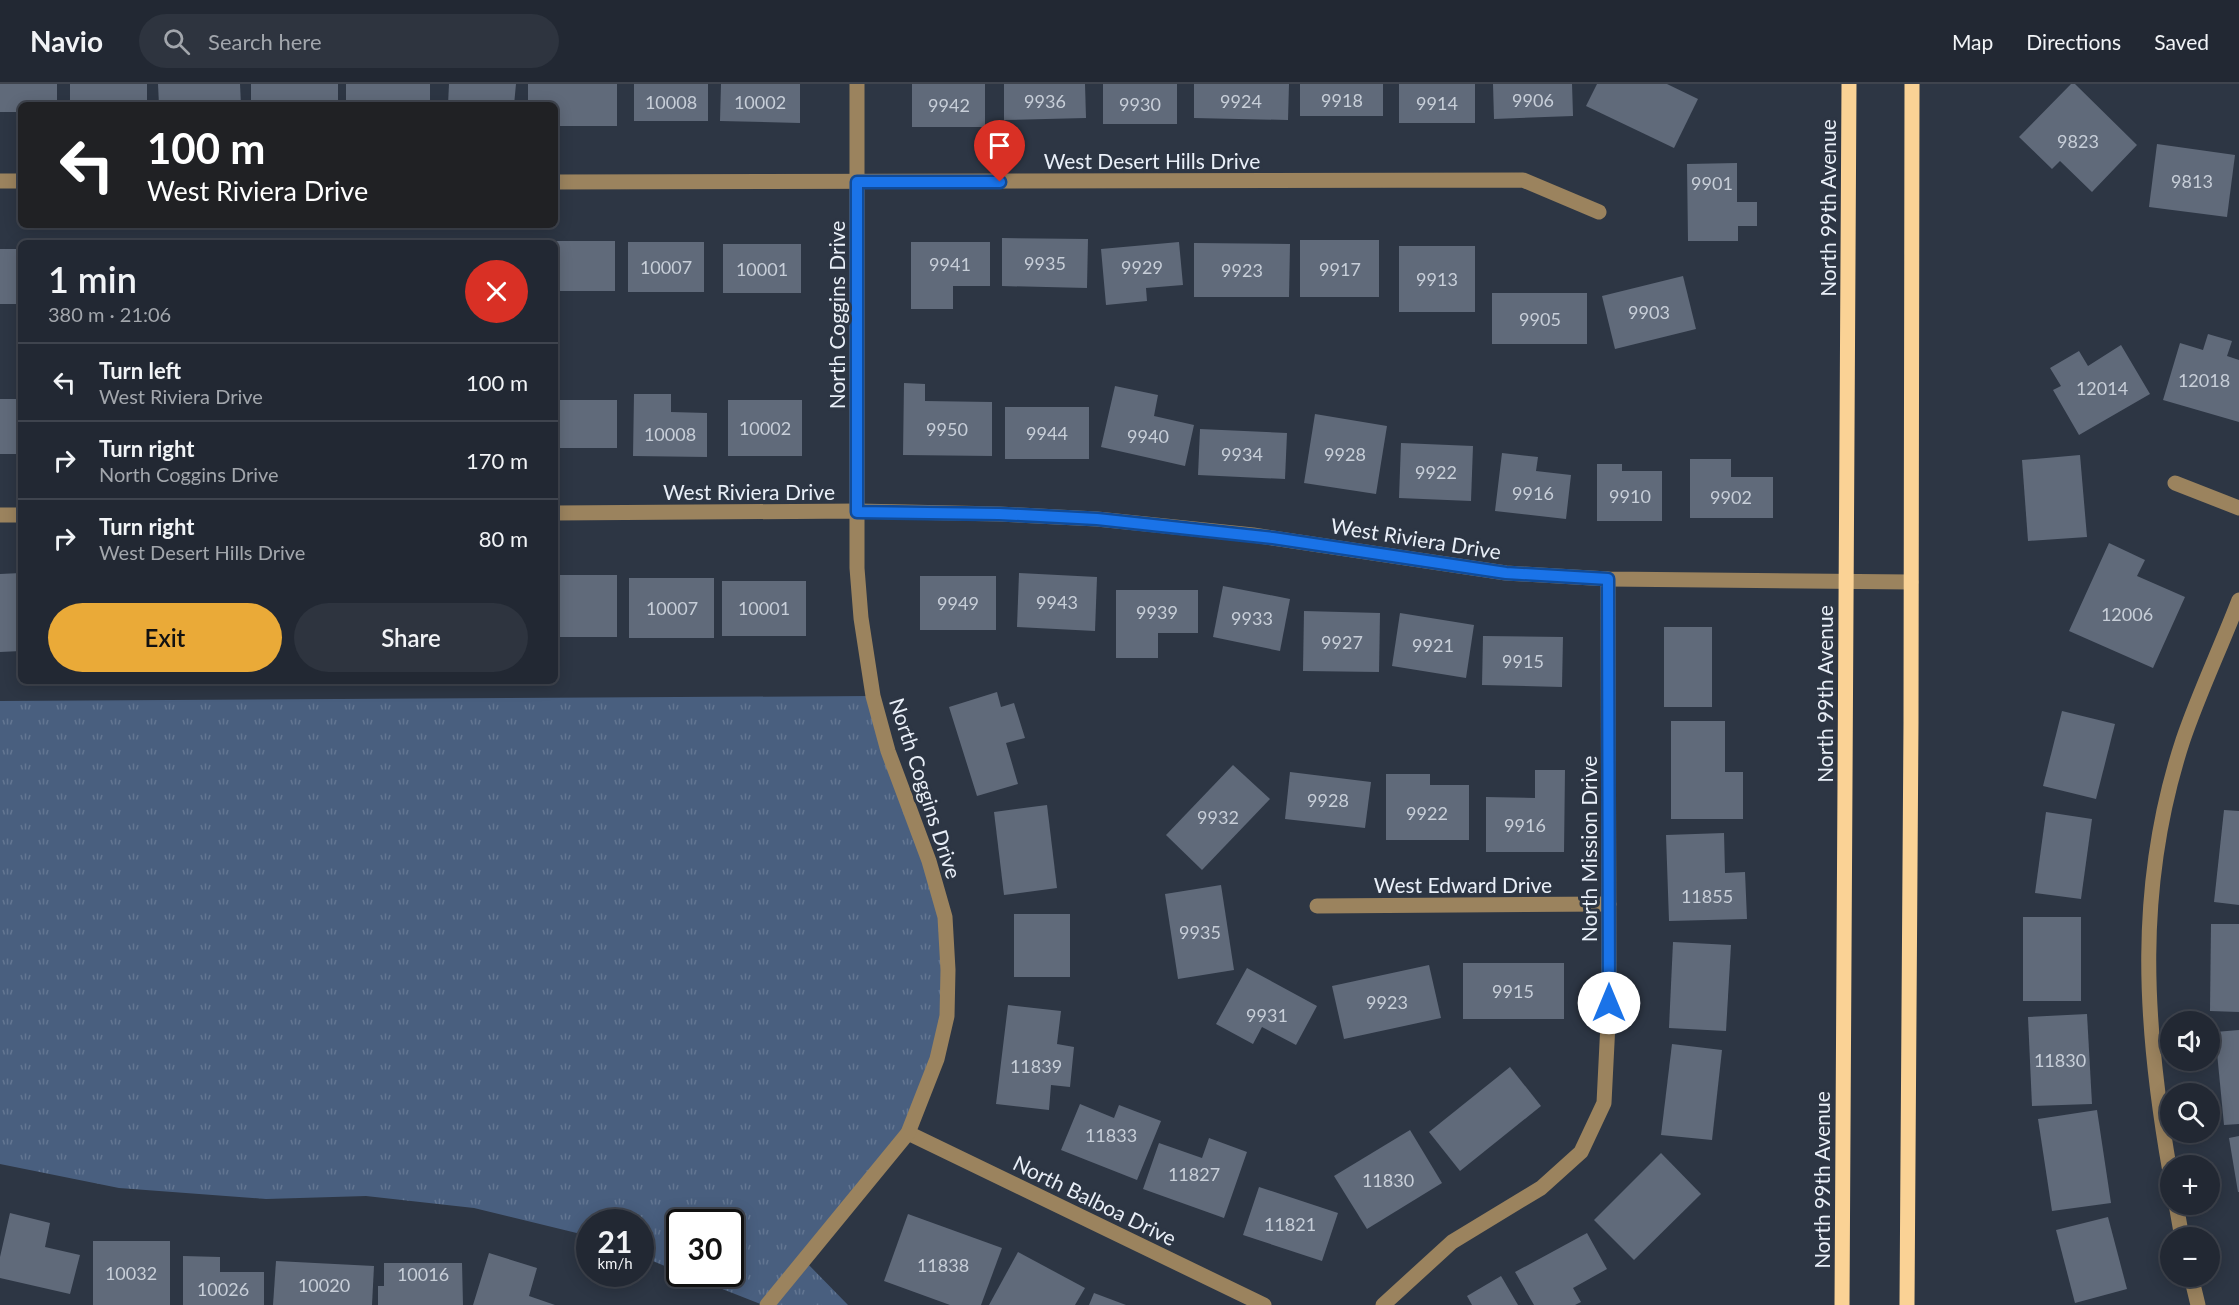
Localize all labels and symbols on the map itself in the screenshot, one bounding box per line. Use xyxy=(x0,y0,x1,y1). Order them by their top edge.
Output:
house number: 9918 xyxy=(1321,89,1363,111)
house number: 9906 xyxy=(1512,89,1554,111)
house number: 9936 xyxy=(1024,90,1066,112)
house number: 9924 xyxy=(1220,90,1262,112)
house number: 10008 xyxy=(645,91,697,113)
house number: 10002 xyxy=(734,91,786,113)
house number: 9914 xyxy=(1416,92,1458,114)
house number: 9930 xyxy=(1119,93,1161,115)
house number: 9942 xyxy=(928,94,970,116)
street label: North 99th Avenue xyxy=(1815,119,1840,297)
pin xyxy=(974,120,1025,182)
house number: 9823 xyxy=(2057,130,2099,152)
street label: West Desert Hills Drive xyxy=(1044,148,1260,173)
house number: 9813 xyxy=(2171,170,2213,192)
house number: 9901 xyxy=(1691,172,1733,194)
street label: North Coggins Drive xyxy=(824,221,849,409)
house number: 9935 xyxy=(1024,252,1066,274)
house number: 9941 xyxy=(929,253,971,275)
house number: 10007 xyxy=(640,256,692,278)
house number: 9929 xyxy=(1121,256,1163,278)
house number: 10001 xyxy=(736,258,788,280)
house number: 9917 xyxy=(1319,258,1361,280)
house number: 9923 xyxy=(1221,259,1263,281)
house number: 9913 xyxy=(1416,268,1458,290)
house number: 9903 xyxy=(1628,301,1670,323)
house number: 9905 xyxy=(1519,308,1561,330)
house number: 12018 xyxy=(2178,369,2230,391)
house number: 12014 xyxy=(2076,377,2128,399)
house number: 10002 xyxy=(739,417,791,439)
house number: 9950 xyxy=(926,418,968,440)
house number: 9944 xyxy=(1026,422,1068,444)
house number: 10008 xyxy=(644,423,696,445)
house number: 9940 xyxy=(1127,425,1169,447)
house number: 9934 xyxy=(1221,443,1263,465)
house number: 9928 xyxy=(1324,443,1366,465)
house number: 9922 xyxy=(1415,461,1457,483)
street label: West Riviera Drive xyxy=(663,479,835,504)
house number: 9916 xyxy=(1512,482,1554,504)
house number: 9910 xyxy=(1609,485,1651,507)
house number: 9902 xyxy=(1710,486,1752,508)
street label: West Riviera Drive xyxy=(1329,512,1503,564)
house number: 9943 xyxy=(1036,591,1078,613)
house number: 9949 xyxy=(937,592,979,614)
house number: 10007 xyxy=(646,597,698,619)
house number: 10001 xyxy=(738,597,790,619)
house number: 9939 xyxy=(1136,601,1178,623)
house number: 12006 xyxy=(2101,603,2153,625)
street label: North 99th Avenue xyxy=(1812,605,1837,783)
house number: 9933 xyxy=(1231,607,1273,629)
house number: 9927 xyxy=(1321,631,1363,653)
house number: 9921 xyxy=(1412,634,1454,656)
house number: 9915 xyxy=(1502,650,1544,672)
street label: North Coggins Drive xyxy=(885,694,967,882)
street label: North Mission Drive xyxy=(1576,756,1601,942)
house number: 9928 xyxy=(1307,789,1349,811)
house number: 9922 xyxy=(1406,802,1448,824)
house number: 9932 xyxy=(1197,806,1239,828)
house number: 9916 xyxy=(1504,814,1546,836)
street label: West Edward Drive xyxy=(1374,872,1552,897)
house number: 11855 xyxy=(1681,885,1733,907)
house number: 9935 xyxy=(1179,921,1221,943)
position arrow xyxy=(1577,971,1641,1035)
house number: 9915 xyxy=(1492,980,1534,1002)
house number: 9923 xyxy=(1366,991,1408,1013)
house number: 9931 xyxy=(1246,1004,1288,1026)
house number: 11830 xyxy=(2034,1049,2086,1071)
house number: 11839 xyxy=(1010,1055,1062,1077)
street label: North 99th Avenue xyxy=(1809,1091,1834,1269)
house number: 11833 xyxy=(1085,1124,1137,1146)
street label: North Balboa Drive xyxy=(1009,1150,1181,1250)
house number: 11827 xyxy=(1168,1163,1220,1185)
house number: 11830 xyxy=(1362,1169,1414,1191)
speed limit sign: 30 xyxy=(666,1209,744,1287)
house number: 11821 xyxy=(1264,1213,1316,1235)
house number: 11838 xyxy=(917,1254,969,1276)
house number: 10032 xyxy=(105,1262,157,1284)
house number: 10016 xyxy=(397,1263,449,1285)
house number: 10020 xyxy=(298,1274,350,1296)
house number: 10026 xyxy=(197,1278,249,1300)

